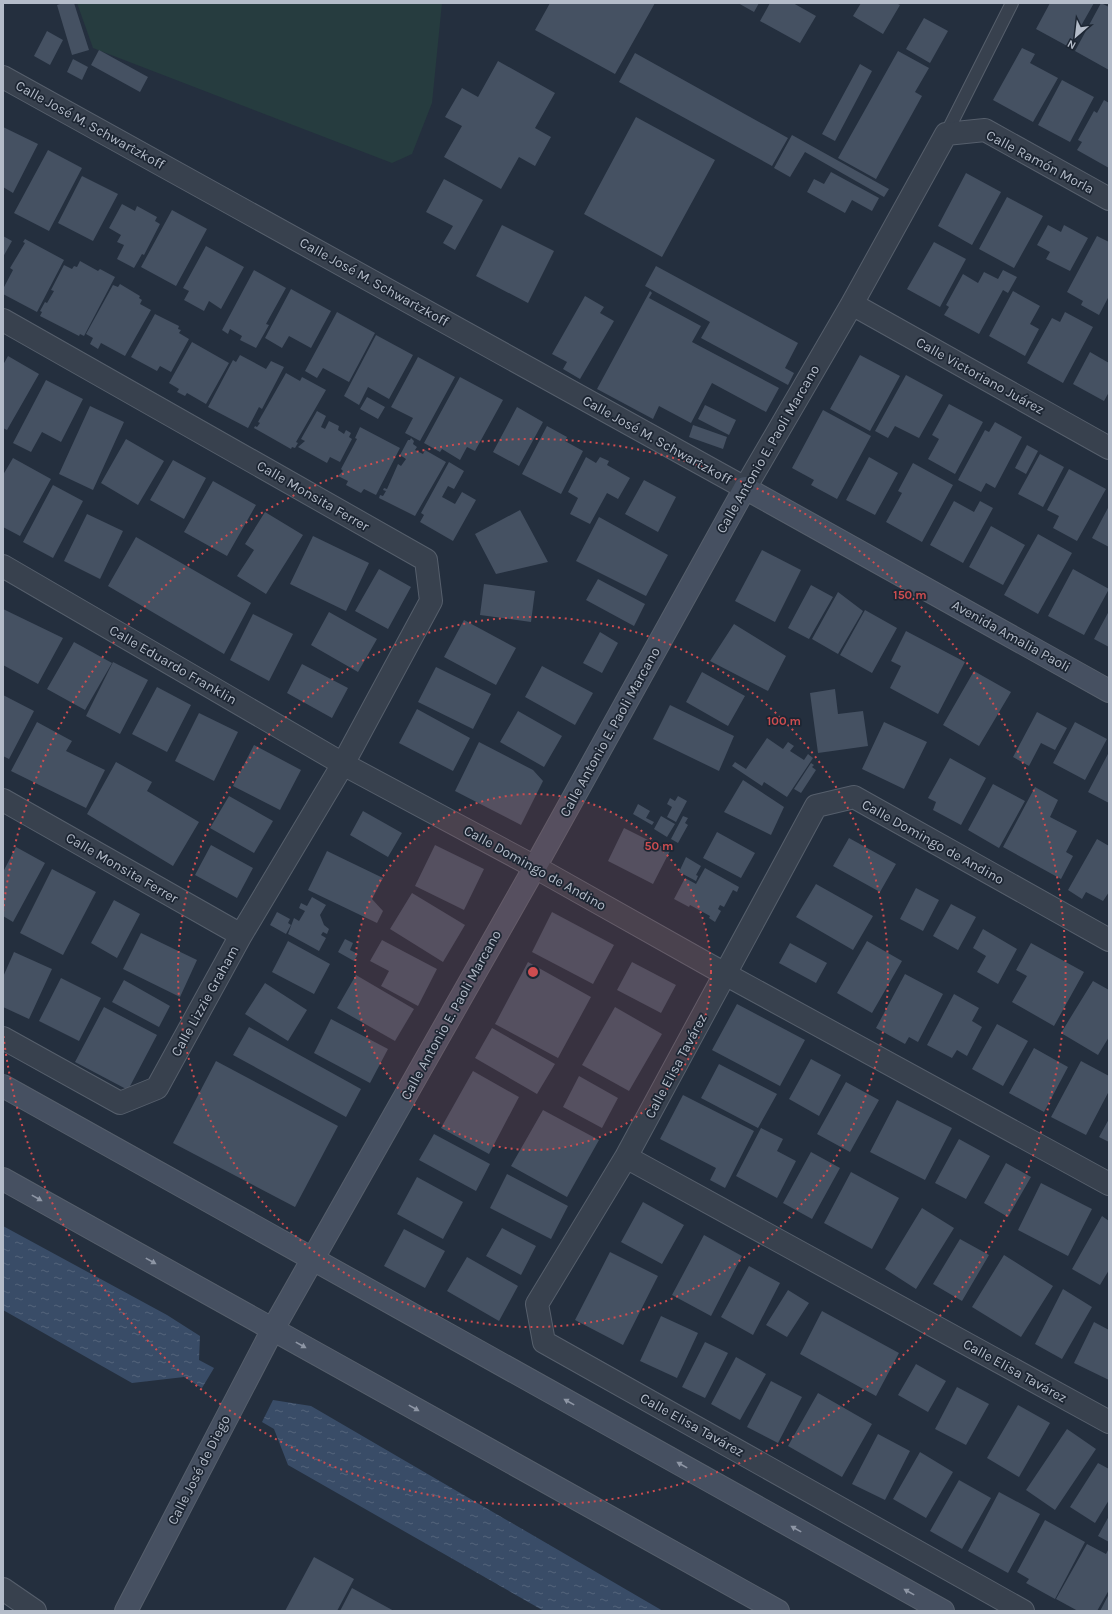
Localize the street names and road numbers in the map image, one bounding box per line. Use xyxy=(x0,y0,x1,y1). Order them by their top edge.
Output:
street label: Calle José M. Schwartzkoff xyxy=(13,77,168,173)
street label: Calle Ramón Morla xyxy=(983,126,1097,198)
street label: Calle José M. Schwartzkoff xyxy=(297,234,452,330)
street label: Calle Victoriano Juárez xyxy=(913,334,1047,418)
street label: Calle Antonio E. Paoli Marcano xyxy=(713,362,823,536)
street label: Calle José M. Schwartzkoff xyxy=(580,392,735,488)
street label: Calle Monsita Ferrer xyxy=(254,457,373,536)
street label: Avenida Amalia Paoli xyxy=(949,596,1073,676)
street label: Calle Eduardo Franklin xyxy=(106,622,240,708)
street label: Calle Antonio E. Paoli Marcano xyxy=(556,644,664,820)
street label: Calle Domingo de Andino xyxy=(859,796,1007,888)
street label: Calle Domingo de Andino xyxy=(461,822,609,914)
street label: Calle Monsita Ferrer xyxy=(63,829,182,908)
street label: Calle Antonio E. Paoli Marcano xyxy=(397,927,505,1103)
street label: Calle Lizzie Graham xyxy=(167,942,243,1060)
street label: Calle Elisa Tavárez xyxy=(641,1011,711,1121)
street label: Calle Elisa Tavárez xyxy=(960,1335,1070,1407)
street label: Calle Elisa Tavárez xyxy=(637,1389,747,1461)
street label: Calle José de Diego xyxy=(164,1412,234,1528)

